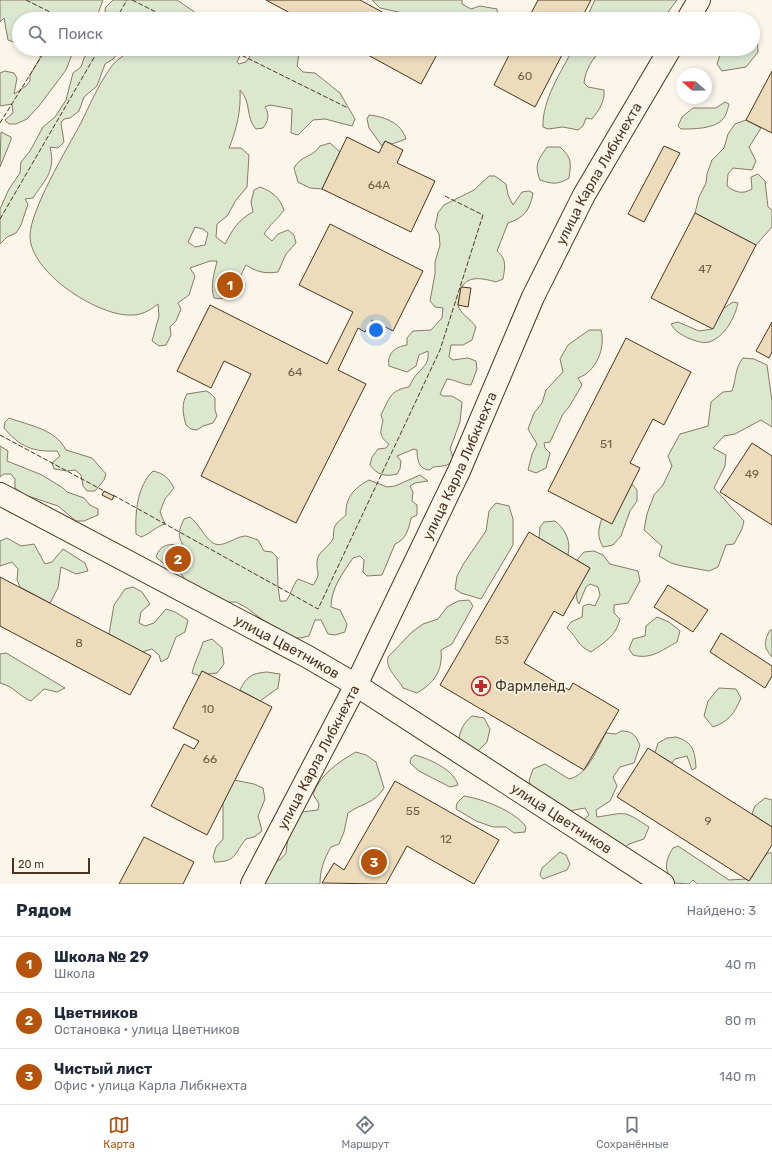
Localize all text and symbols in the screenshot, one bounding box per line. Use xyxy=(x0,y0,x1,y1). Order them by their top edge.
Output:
search box xyxy=(12,12,760,56)
icon: search xyxy=(26,23,48,45)
text: Поиск xyxy=(58,25,103,43)
north arrow xyxy=(676,68,712,104)
house number: 60 xyxy=(518,69,532,83)
street label: улица Карла Либкнехта xyxy=(552,99,646,248)
house number: 64А xyxy=(368,178,390,192)
house number: 47 xyxy=(698,262,712,276)
pin: 1 xyxy=(217,270,243,300)
your location xyxy=(366,320,386,340)
house number: 64 xyxy=(288,365,303,379)
street label: улица Карла Либкнехта xyxy=(419,389,501,543)
house number: 51 xyxy=(600,437,612,451)
house number: 49 xyxy=(745,467,759,481)
pin: 2 xyxy=(165,544,191,574)
street label: улица Цветников xyxy=(231,612,342,683)
house number: 53 xyxy=(495,633,509,647)
house number: 8 xyxy=(75,636,83,650)
pharmacy icon: Фармленд xyxy=(470,675,492,697)
place label: Фармленд xyxy=(495,678,566,695)
street label: улица Карла Либкнехта xyxy=(274,682,363,833)
house number: 10 xyxy=(202,702,214,716)
house number: 66 xyxy=(203,752,217,766)
street label: улица Цветников xyxy=(508,780,615,858)
house number: 55 xyxy=(406,804,420,818)
house number: 9 xyxy=(704,814,712,828)
house number: 12 xyxy=(440,832,452,846)
pin: 3 xyxy=(361,847,387,877)
scale bar xyxy=(12,856,90,875)
text: 20 m xyxy=(18,858,44,871)
text: Рядом xyxy=(16,900,72,920)
text: Найдено: 3 xyxy=(687,903,756,918)
text: Школа № 29 xyxy=(54,948,149,966)
text: 1 xyxy=(26,957,32,972)
text: 40 m xyxy=(725,957,756,972)
text: Школа xyxy=(54,966,95,981)
text: Цветников xyxy=(54,1004,138,1022)
text: 2 xyxy=(25,1013,33,1028)
text: 80 m xyxy=(725,1013,756,1028)
text: Остановка · улица Цветников xyxy=(54,1022,240,1037)
text: Чистый лист xyxy=(54,1060,152,1078)
text: 3 xyxy=(25,1069,33,1084)
text: 140 m xyxy=(719,1069,756,1084)
text: Офис · улица Карла Либкнехта xyxy=(54,1078,247,1093)
tab: Карта xyxy=(103,1114,135,1151)
tab: Маршрут xyxy=(341,1114,389,1151)
tab: Сохранённые xyxy=(596,1114,669,1151)

